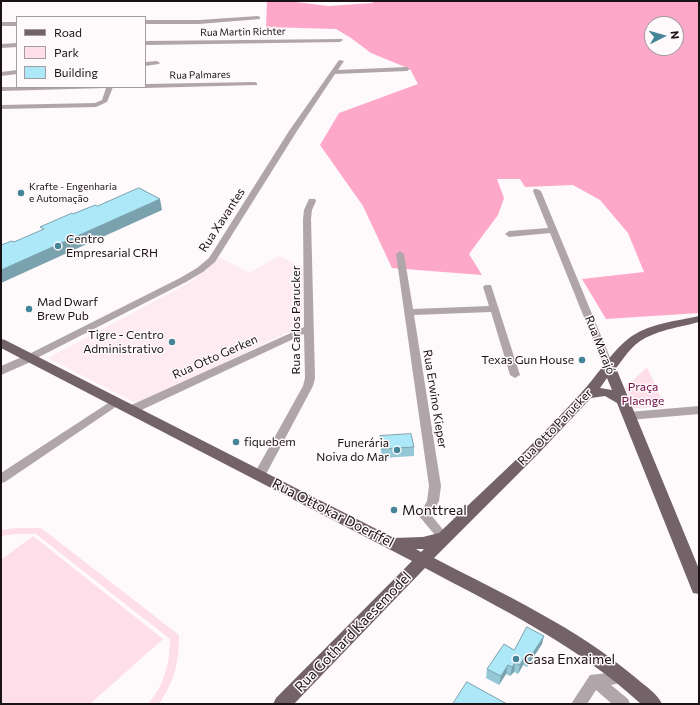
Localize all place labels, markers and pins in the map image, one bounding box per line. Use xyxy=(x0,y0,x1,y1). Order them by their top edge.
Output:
place label: Krafte - Engenharia e Automação xyxy=(29,181,117,204)
marker: Krafte - Engenharia e Automação xyxy=(16,188,26,198)
place label: Centro Empresarial CRH xyxy=(66,232,158,260)
marker: Centro Empresarial CRH xyxy=(53,241,63,251)
place label: Mad Dwarf Brew Pub xyxy=(37,295,98,323)
marker: Mad Dwarf Brew Pub xyxy=(24,304,34,314)
place label: Tigre - Centro Administrativo xyxy=(83,328,164,356)
marker: Tigre - Centro Administrativo xyxy=(167,337,177,347)
place label: Texas Gun House xyxy=(481,353,574,367)
marker: Texas Gun House xyxy=(577,355,587,365)
place label: fiquebem xyxy=(244,435,296,449)
place label: Funerária Noiva do Mar xyxy=(316,436,389,464)
marker: fiquebem xyxy=(231,437,241,447)
marker: Funerária Noiva do Mar xyxy=(392,445,402,455)
place label: Monttreal xyxy=(402,502,467,518)
marker: Monttreal xyxy=(389,505,399,515)
place label: Casa Enxaimel xyxy=(524,651,615,667)
marker: Casa Enxaimel xyxy=(511,654,521,664)

